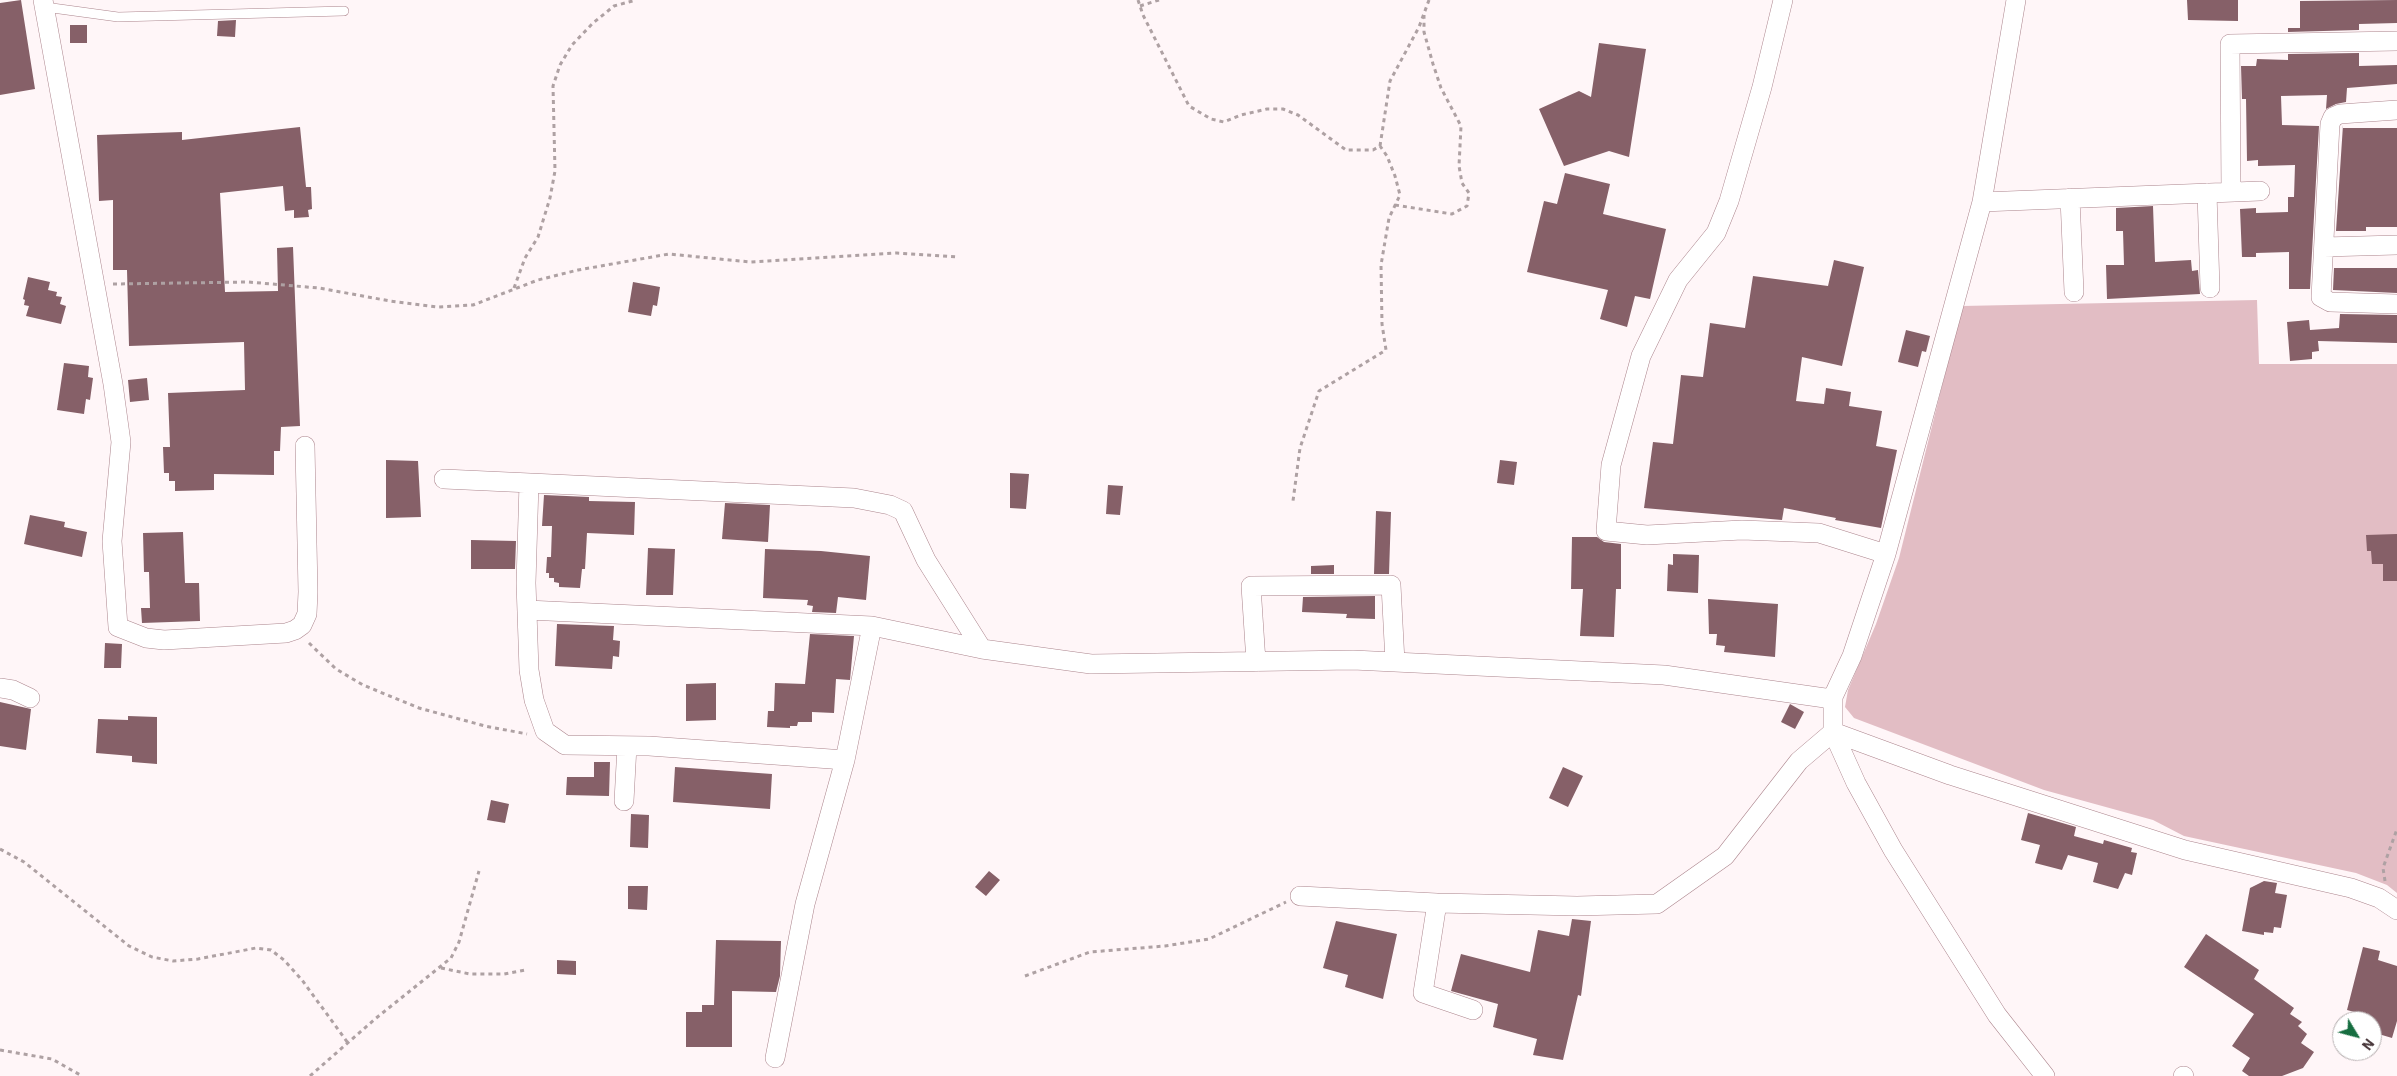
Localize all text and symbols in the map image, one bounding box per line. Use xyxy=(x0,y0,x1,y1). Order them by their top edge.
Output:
north arrow xyxy=(2332,1011,2382,1061)
text: N xyxy=(2358,1035,2378,1054)

